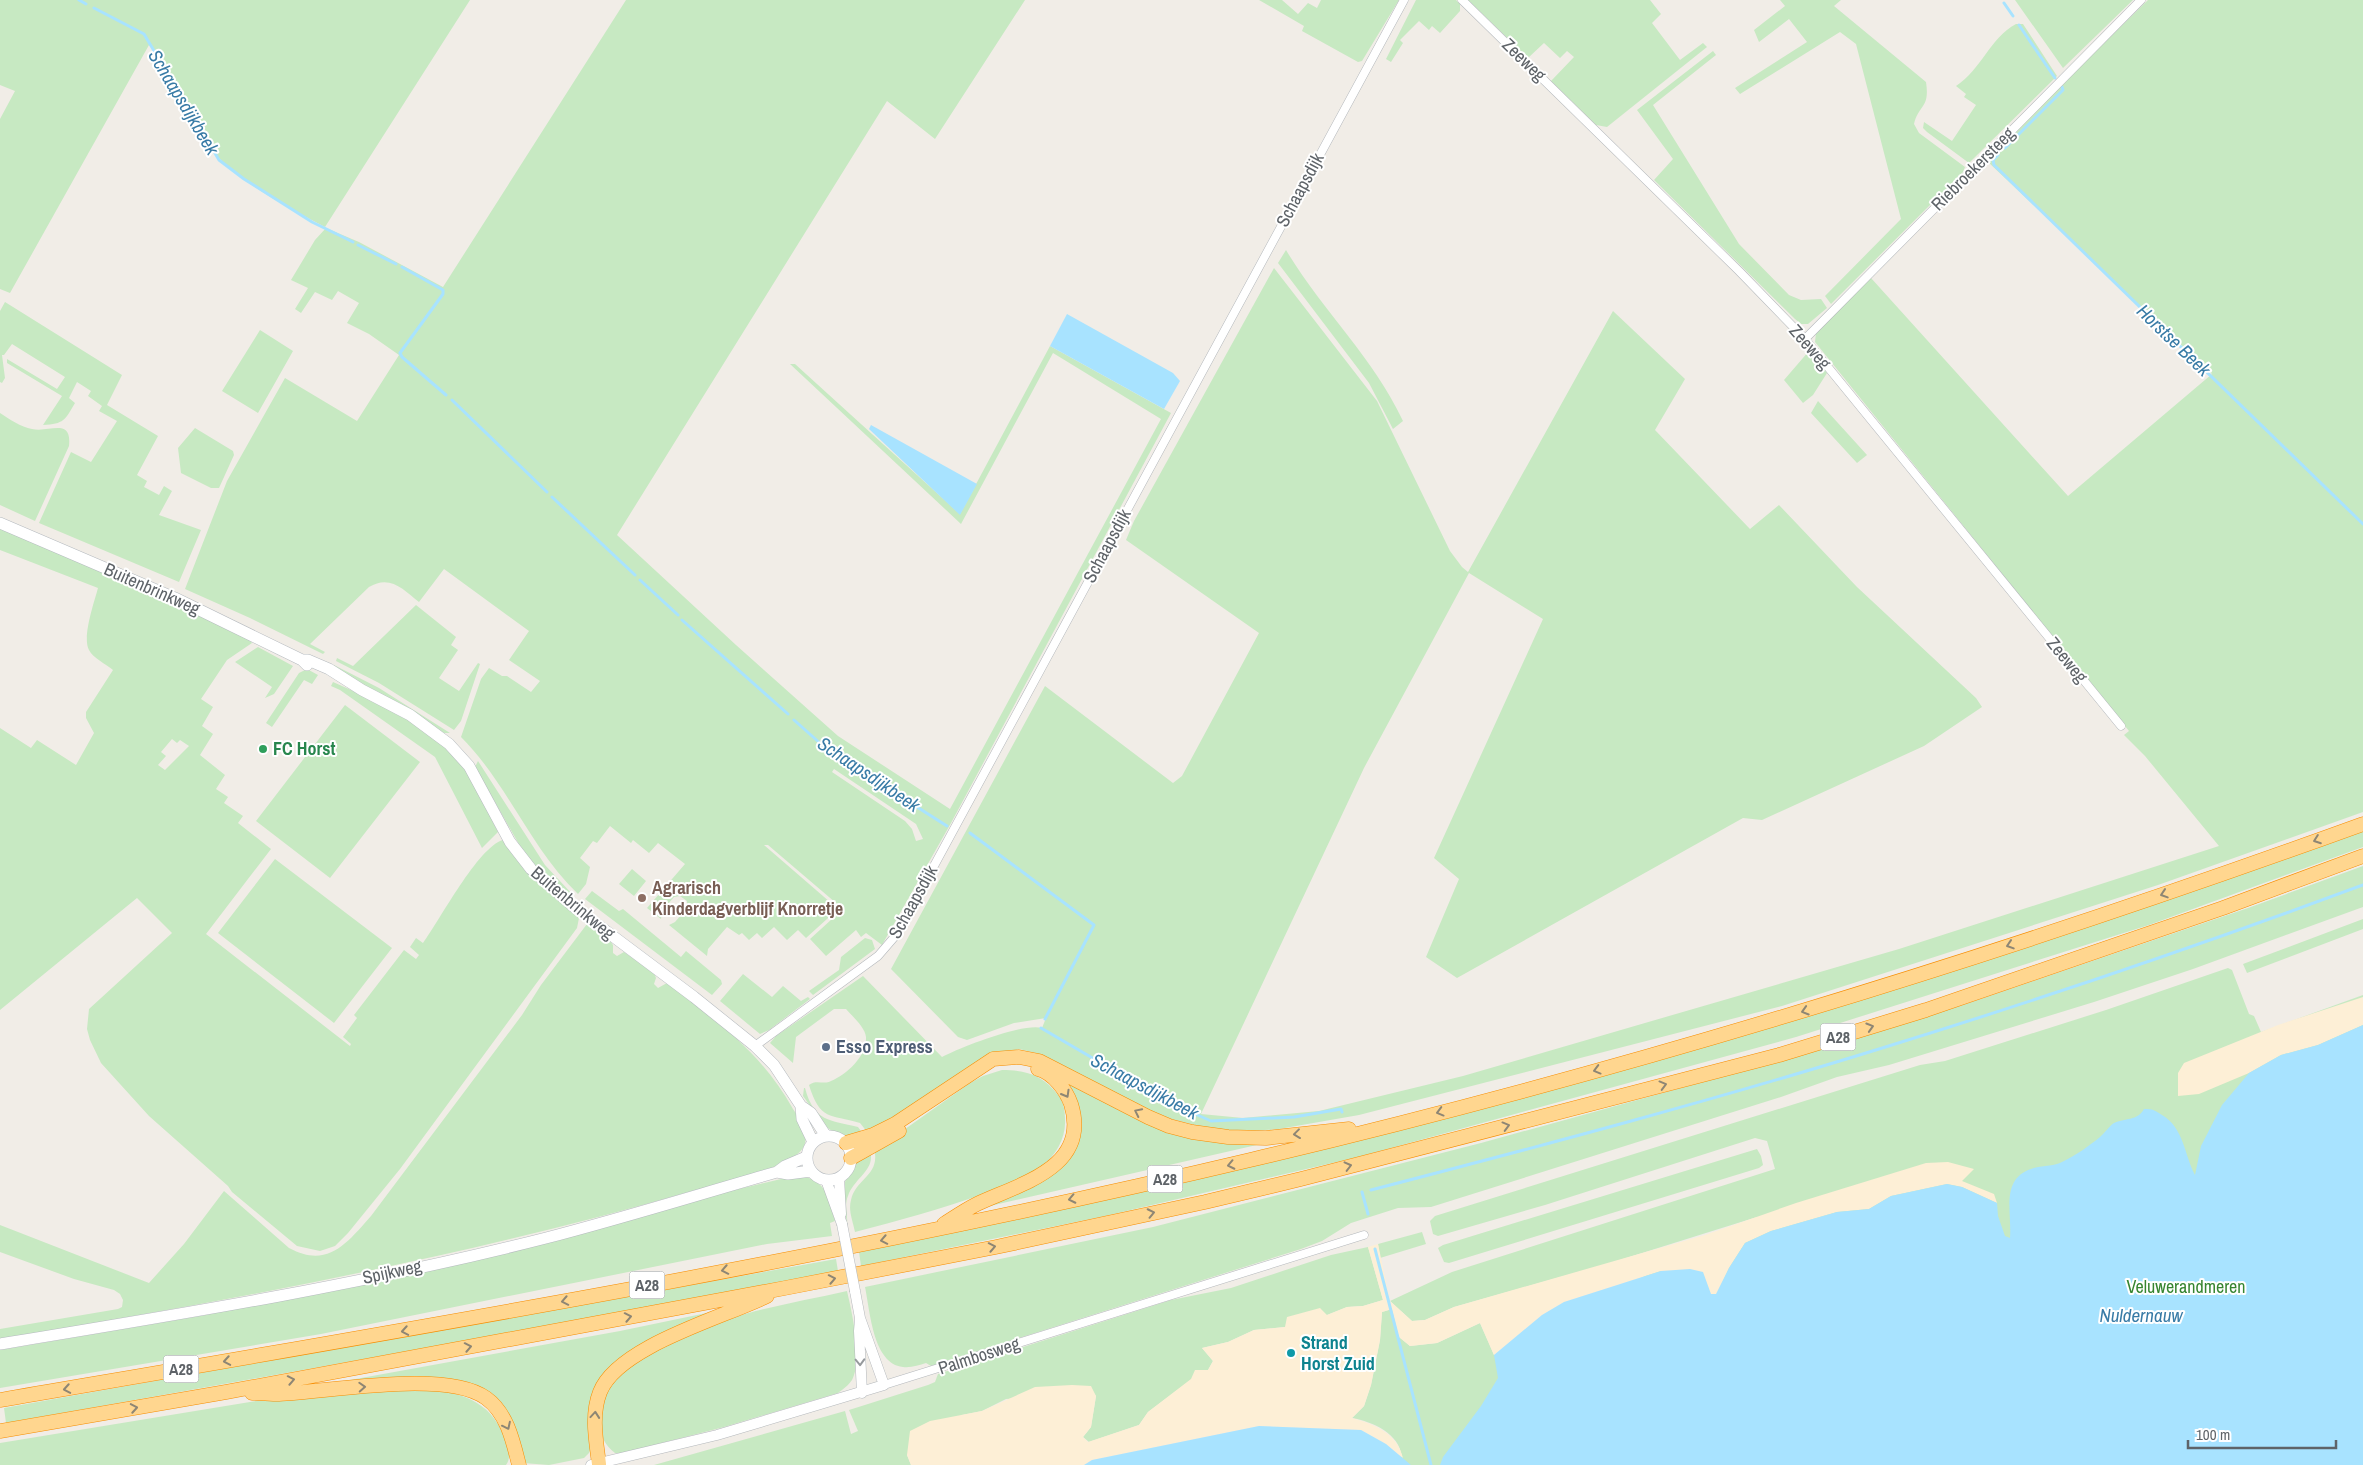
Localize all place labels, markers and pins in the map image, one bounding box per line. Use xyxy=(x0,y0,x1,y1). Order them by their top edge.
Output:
place label: FC Horst xyxy=(273,736,335,761)
marker: FC Horst xyxy=(257,743,269,755)
place label: Agrarisch Kinderdagverblijf Knorretje xyxy=(652,875,843,921)
marker: Agrarisch Kinderdagverblijf Knorretje xyxy=(636,892,648,904)
place label: Esso Express xyxy=(836,1034,933,1059)
marker: Esso Express xyxy=(820,1041,832,1053)
place label: Strand Horst Zuid xyxy=(1301,1330,1375,1376)
marker: Strand Horst Zuid xyxy=(1285,1347,1297,1359)

